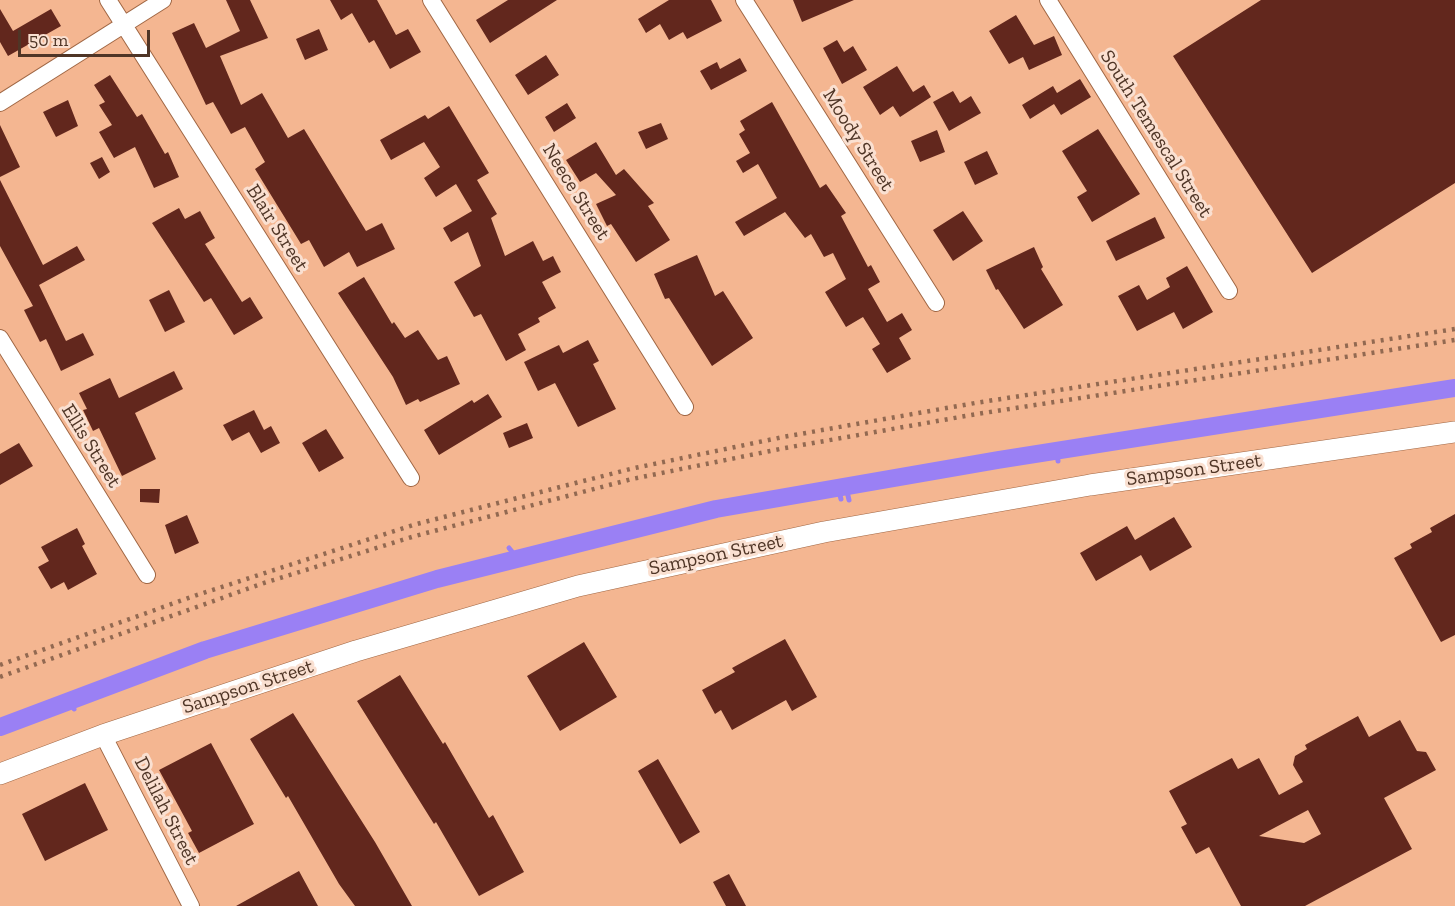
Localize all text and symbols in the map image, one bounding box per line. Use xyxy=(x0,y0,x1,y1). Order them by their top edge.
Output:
scale bar xyxy=(21,18,153,56)
text: 50 m xyxy=(29,29,68,51)
street label: South Temescal Street xyxy=(1095,46,1217,222)
street label: Moody Street xyxy=(817,84,899,196)
street label: Neece Street xyxy=(537,139,615,245)
street label: Blair Street xyxy=(241,180,313,276)
street label: Ellis Street xyxy=(56,400,126,492)
street label: Sampson Street xyxy=(1125,449,1263,491)
street label: Sampson Street xyxy=(647,529,785,581)
street label: Sampson Street xyxy=(179,655,317,719)
street label: Delilah Street xyxy=(129,753,203,869)

